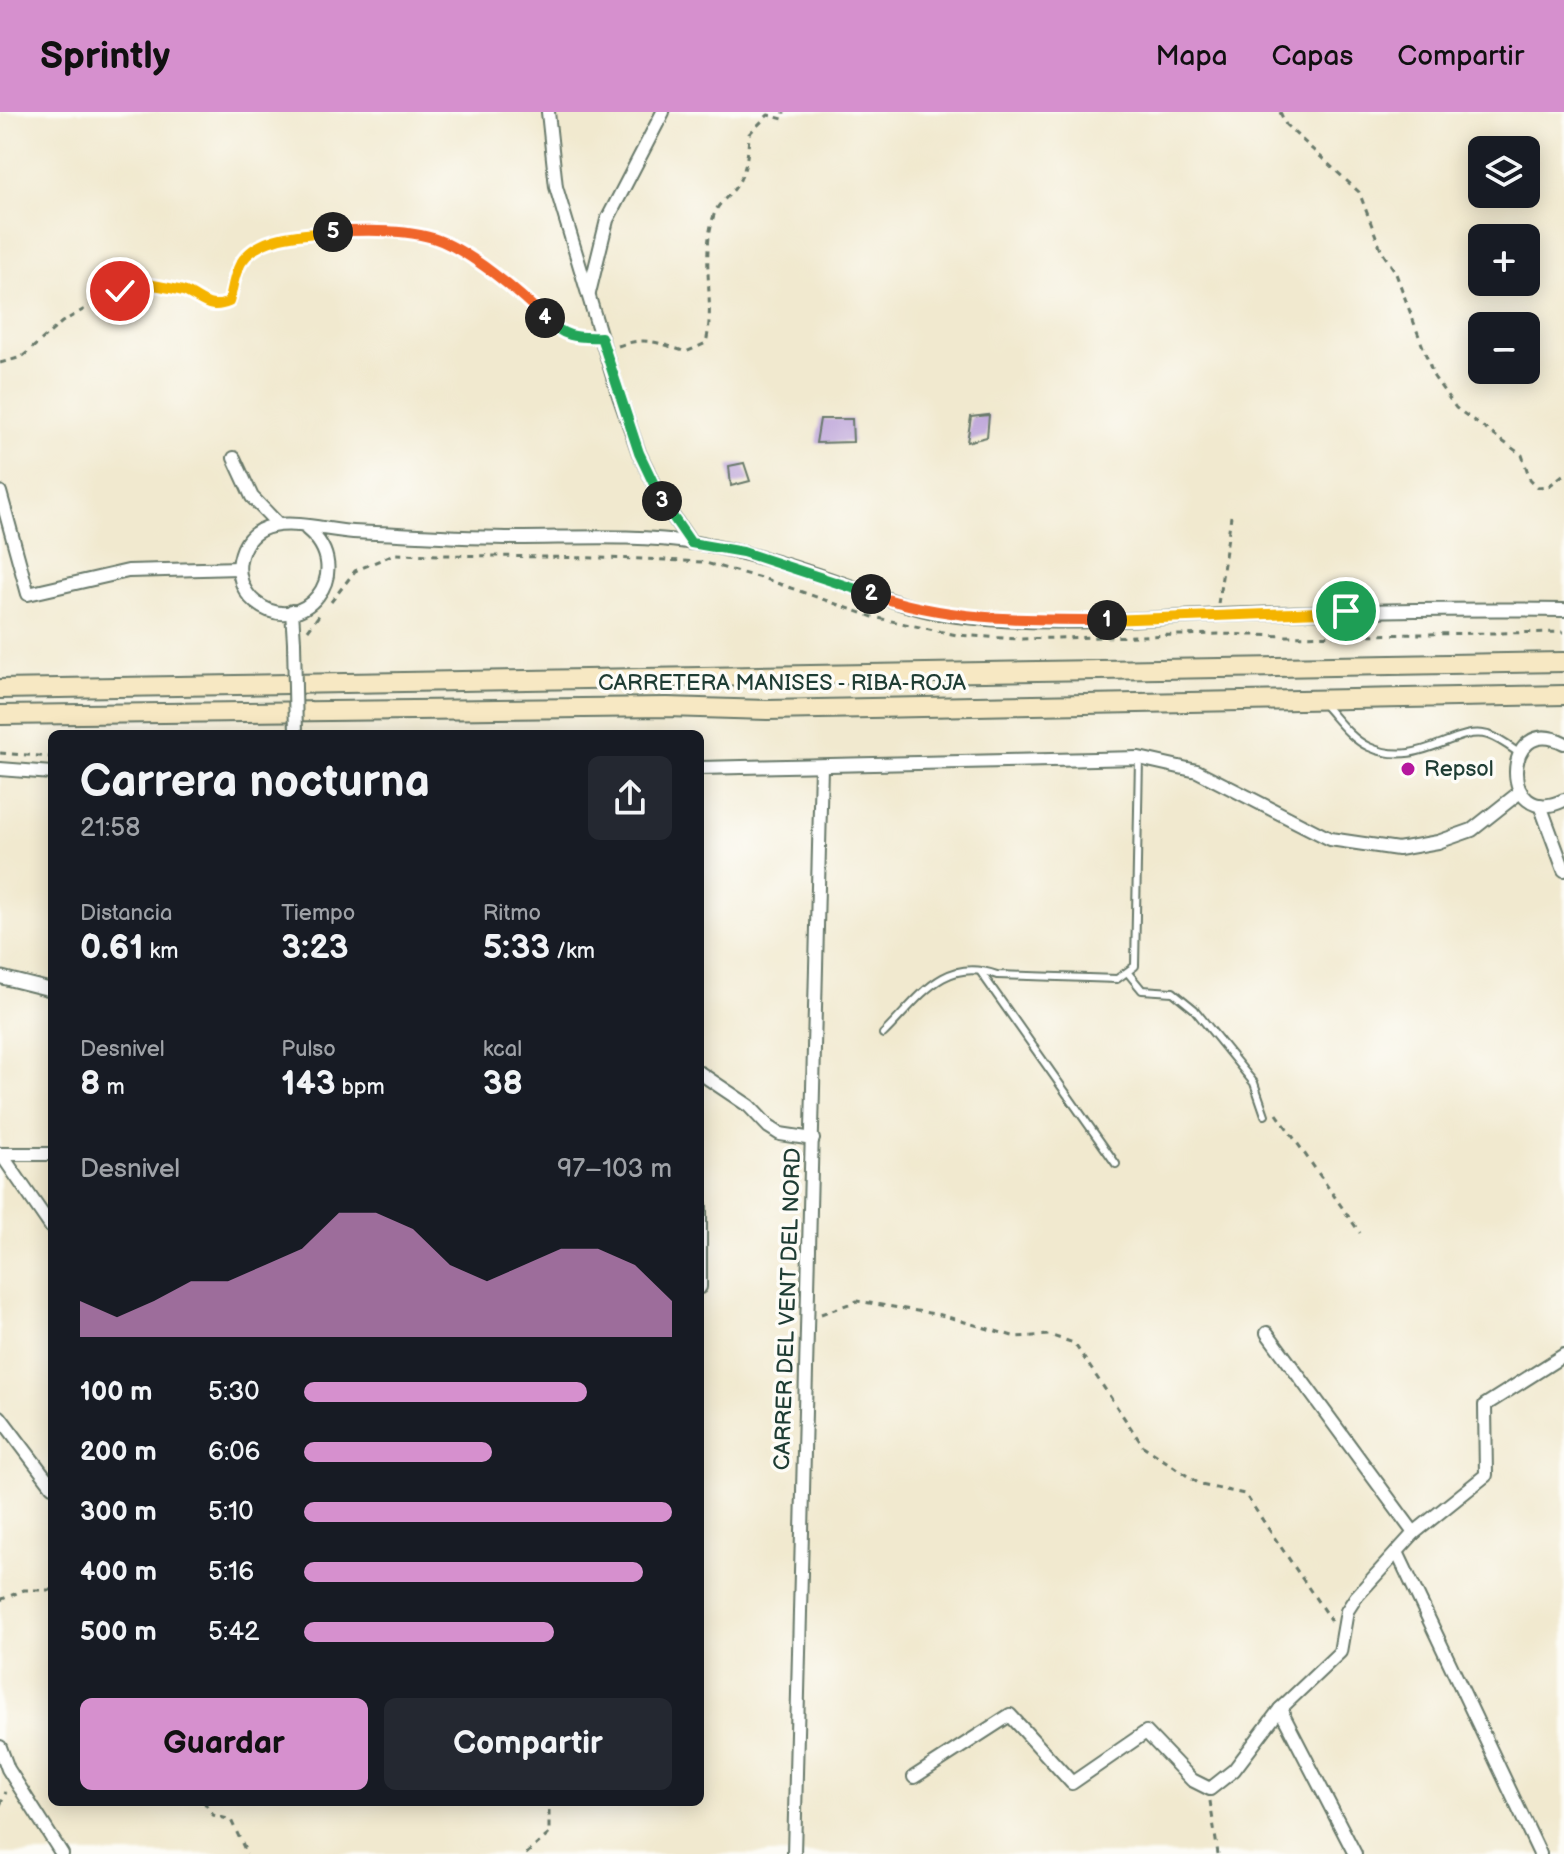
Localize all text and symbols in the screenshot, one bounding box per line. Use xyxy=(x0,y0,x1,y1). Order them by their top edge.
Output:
text: Sprintly xyxy=(40,34,170,79)
text: Mapa xyxy=(1155,40,1228,73)
text: Capas xyxy=(1272,40,1353,73)
text: Compartir xyxy=(1397,40,1524,73)
map controls xyxy=(1468,136,1540,384)
button: layers xyxy=(1468,136,1540,208)
pin: 5 xyxy=(313,212,353,252)
text: 5 xyxy=(327,218,339,245)
button: + xyxy=(1468,224,1540,296)
pin xyxy=(86,257,154,325)
icon: check xyxy=(98,269,142,313)
pin: 4 xyxy=(525,298,565,338)
text: 4 xyxy=(539,304,551,331)
button: − xyxy=(1468,312,1540,384)
pin: 3 xyxy=(642,481,682,521)
text: 3 xyxy=(656,487,668,514)
pin: 2 xyxy=(851,574,891,614)
pin xyxy=(1312,577,1380,645)
text: 2 xyxy=(864,580,878,607)
icon: arrive xyxy=(1324,589,1368,633)
pin: 1 xyxy=(1087,600,1127,640)
text: 1 xyxy=(1102,606,1112,633)
street label: CARRETERA MANISES - RIBA-ROJA xyxy=(598,670,967,697)
text: Carrera nocturna xyxy=(80,756,430,809)
button: share xyxy=(588,756,672,840)
place label: Repsol xyxy=(1424,756,1494,783)
marker: Repsol xyxy=(1399,760,1417,778)
text: 21:58 xyxy=(80,813,140,844)
text: Distancia xyxy=(80,900,172,927)
text: Tiempo xyxy=(281,900,355,927)
text: Ritmo xyxy=(483,900,541,927)
text: 0.61 xyxy=(80,927,144,968)
text: 3:23 xyxy=(281,927,349,968)
text: 5:33 xyxy=(483,927,550,968)
text: km xyxy=(144,938,179,965)
text: /km xyxy=(550,938,595,965)
text: Desnivel xyxy=(80,1036,165,1063)
text: Pulso xyxy=(281,1036,336,1063)
text: kcal xyxy=(483,1036,522,1063)
text: 8 xyxy=(80,1063,100,1104)
text: 143 xyxy=(281,1063,336,1104)
text: 38 xyxy=(483,1063,523,1104)
text: m xyxy=(100,1074,125,1101)
text: bpm xyxy=(336,1074,385,1101)
street label: CARRER DEL VENT DEL NORD xyxy=(769,1147,807,1471)
text: Desnivel xyxy=(80,1154,180,1185)
text: 97–103 m xyxy=(557,1154,672,1185)
text: 100 m xyxy=(80,1377,153,1408)
text: 5:30 xyxy=(208,1377,259,1408)
text: 200 m xyxy=(80,1437,157,1468)
text: 6:06 xyxy=(208,1437,260,1468)
text: 300 m xyxy=(80,1497,157,1528)
text: 5:10 xyxy=(208,1497,254,1528)
text: 400 m xyxy=(80,1557,157,1588)
text: 5:16 xyxy=(208,1557,254,1588)
text: 500 m xyxy=(80,1617,157,1648)
text: 5:42 xyxy=(208,1617,259,1648)
button: Guardar xyxy=(80,1698,368,1790)
button: Compartir xyxy=(384,1698,672,1790)

